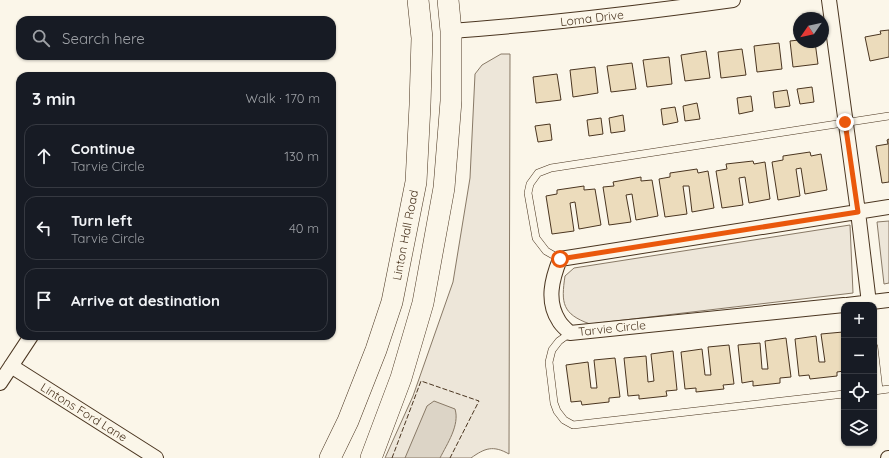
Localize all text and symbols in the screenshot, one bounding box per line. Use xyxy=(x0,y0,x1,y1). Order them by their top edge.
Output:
street label: Loma Drive xyxy=(559,7,625,29)
north arrow xyxy=(793,12,829,48)
search box xyxy=(16,16,336,60)
icon: search xyxy=(30,27,52,49)
text: Search here xyxy=(62,29,145,48)
text: 3 min xyxy=(32,88,76,109)
text: Walk · 170 m xyxy=(245,90,320,106)
route end xyxy=(836,113,854,131)
text: Continue xyxy=(71,139,135,158)
icon: ahead xyxy=(33,145,55,167)
text: 130 m xyxy=(284,148,319,164)
text: Tarvie Circle xyxy=(71,158,145,174)
street label: Linton Hall Road xyxy=(389,188,421,282)
text: Turn left xyxy=(71,211,133,230)
icon: left xyxy=(33,217,55,239)
text: 40 m xyxy=(289,220,319,236)
text: Tarvie Circle xyxy=(71,230,145,246)
route start xyxy=(551,250,569,268)
icon: arrive xyxy=(33,289,55,311)
text: Arrive at destination xyxy=(71,291,220,310)
map controls xyxy=(841,302,877,446)
button: + xyxy=(841,302,877,338)
street label: Tarvie Circle xyxy=(577,317,647,339)
button: − xyxy=(841,338,877,374)
button: locate xyxy=(841,374,877,410)
street label: Lintons Ford Lane xyxy=(38,379,130,445)
button: layers xyxy=(841,410,877,446)

